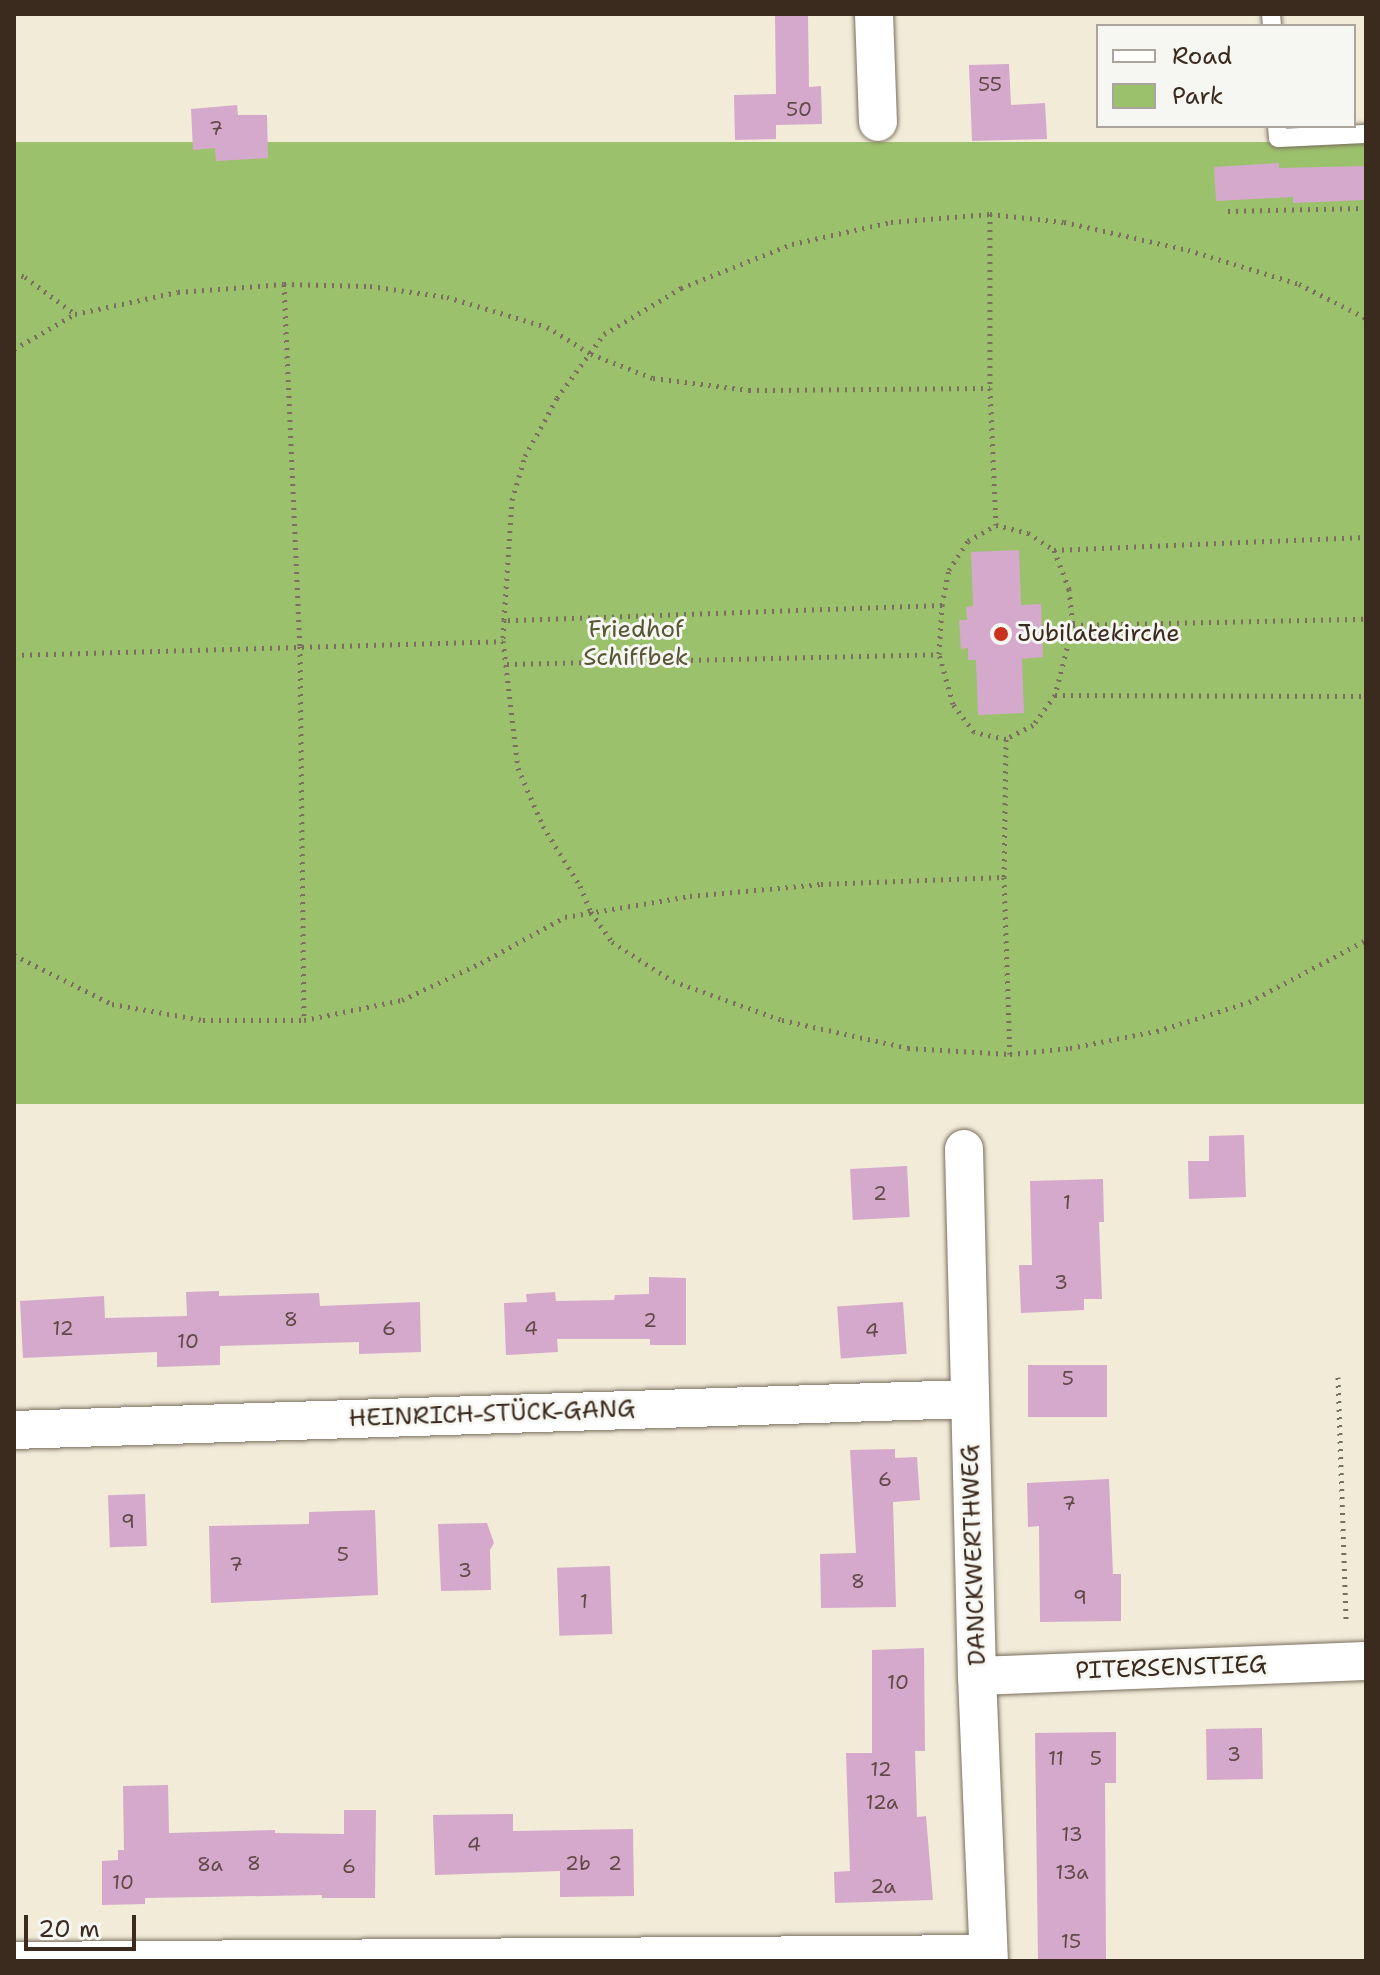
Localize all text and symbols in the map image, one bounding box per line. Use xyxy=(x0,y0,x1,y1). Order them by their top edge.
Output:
legend xyxy=(1096,24,1356,128)
text: Road xyxy=(1172,40,1232,72)
house number: 55 xyxy=(978,72,1002,96)
text: Park xyxy=(1172,80,1224,112)
house number: 50 xyxy=(786,97,812,121)
house number: 7 xyxy=(209,116,223,140)
park label: Friedhof Schiffbek xyxy=(583,616,689,672)
place label: Jubilatekirche xyxy=(1017,620,1180,648)
marker: Jubilatekirche xyxy=(992,625,1010,643)
house number: 2 xyxy=(873,1181,887,1205)
house number: 1 xyxy=(1063,1190,1071,1214)
house number: 3 xyxy=(1054,1270,1068,1294)
house number: 8 xyxy=(284,1307,298,1331)
house number: 2 xyxy=(643,1308,657,1332)
house number: 12 xyxy=(52,1316,74,1340)
house number: 6 xyxy=(382,1316,396,1340)
house number: 4 xyxy=(524,1316,538,1340)
house number: 4 xyxy=(865,1318,879,1342)
house number: 10 xyxy=(177,1329,199,1353)
house number: 5 xyxy=(1062,1366,1074,1390)
street label: HEINRICH-STÜCK-GANG xyxy=(348,1395,636,1433)
street label: DANCKWERTHWEG xyxy=(956,1444,992,1666)
house number: 6 xyxy=(878,1467,892,1491)
house number: 7 xyxy=(1062,1491,1076,1515)
house number: 9 xyxy=(121,1509,135,1533)
house number: 5 xyxy=(337,1542,349,1566)
house number: 7 xyxy=(229,1552,243,1576)
house number: 3 xyxy=(458,1558,472,1582)
house number: 8 xyxy=(851,1569,865,1593)
house number: 9 xyxy=(1073,1585,1087,1609)
house number: 1 xyxy=(580,1589,588,1613)
street label: PITERSENSTIEG xyxy=(1075,1650,1267,1686)
house number: 10 xyxy=(887,1670,909,1694)
house number: 3 xyxy=(1227,1742,1241,1766)
house number: 11 xyxy=(1048,1746,1064,1770)
house number: 5 xyxy=(1090,1746,1102,1770)
house number: 12 xyxy=(870,1757,892,1781)
house number: 12a xyxy=(865,1790,899,1814)
house number: 13 xyxy=(1061,1822,1083,1846)
house number: 4 xyxy=(467,1832,481,1856)
house number: 8 xyxy=(247,1851,261,1875)
house number: 2b xyxy=(565,1851,591,1875)
house number: 2 xyxy=(608,1851,622,1875)
house number: 8a xyxy=(197,1852,223,1876)
house number: 6 xyxy=(342,1854,356,1878)
house number: 13a xyxy=(1055,1860,1089,1884)
house number: 10 xyxy=(112,1870,134,1894)
house number: 2a xyxy=(870,1874,896,1898)
scale bar xyxy=(28,1899,140,1949)
text: 20 m xyxy=(38,1913,100,1945)
house number: 15 xyxy=(1061,1929,1081,1953)

